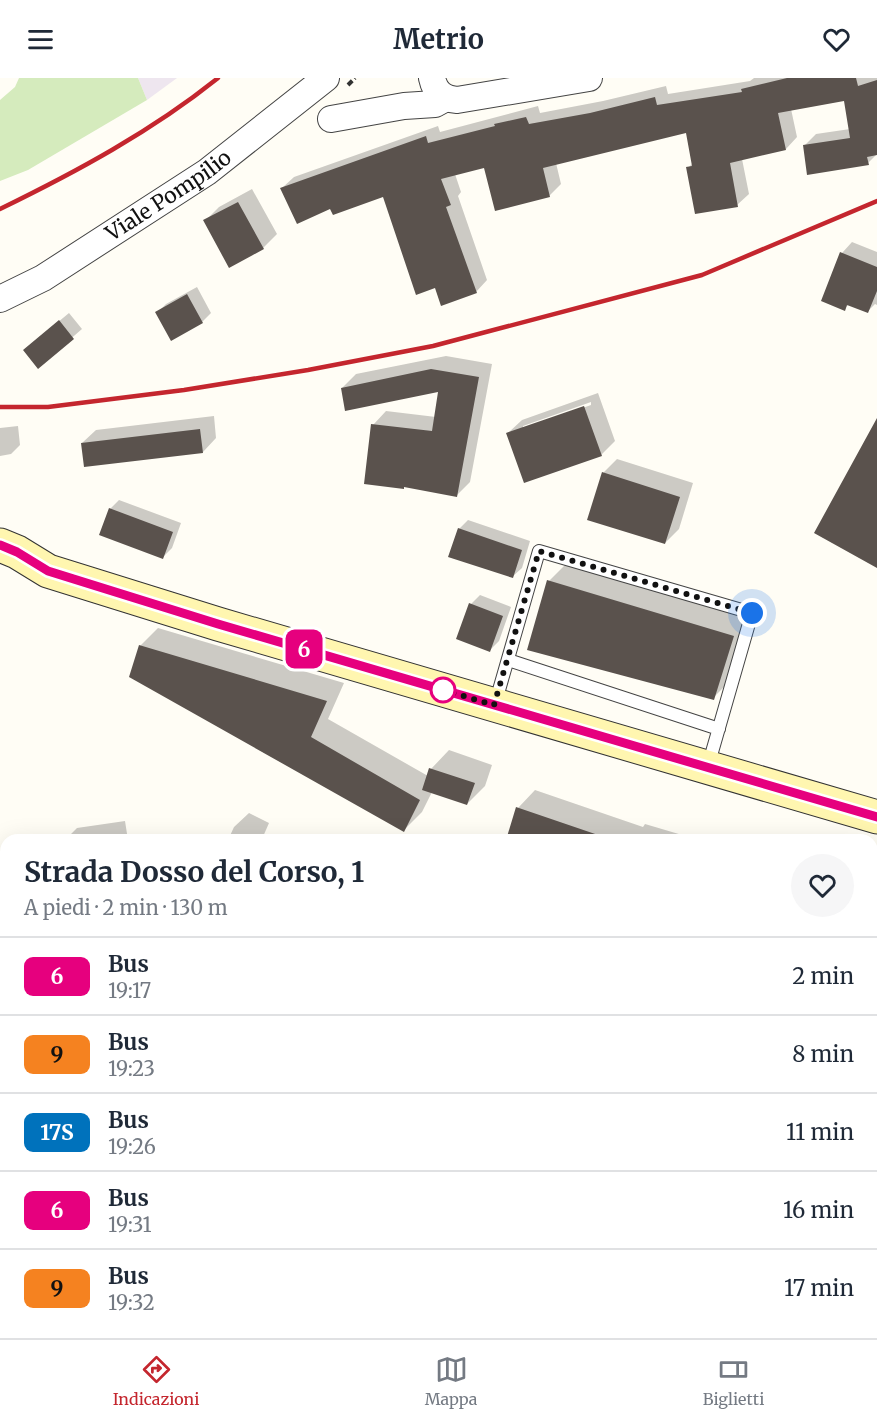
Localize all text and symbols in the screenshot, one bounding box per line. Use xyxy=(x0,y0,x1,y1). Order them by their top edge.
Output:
text: Metrio xyxy=(393,22,484,56)
icon: menu xyxy=(24,23,57,56)
icon: heart xyxy=(820,23,853,56)
street label: Viale Pompilio xyxy=(100,144,237,247)
your location xyxy=(737,598,767,628)
line badge: 6 xyxy=(284,630,324,668)
text: 6 xyxy=(298,636,310,663)
unlabelled marker xyxy=(430,677,456,703)
text: Strada Dosso del Corso, 1 xyxy=(24,854,364,890)
button: heart xyxy=(791,854,854,917)
text: A piedi · 2 min · 130 m xyxy=(24,895,228,920)
text: Bus xyxy=(108,950,149,978)
text: 2 min xyxy=(792,962,854,990)
text: 6 xyxy=(51,963,63,990)
text: 19:17 xyxy=(108,978,151,1003)
text: Bus xyxy=(108,1028,149,1056)
text: 8 min xyxy=(792,1040,854,1068)
text: 9 xyxy=(51,1041,63,1068)
text: 19:23 xyxy=(108,1056,155,1081)
text: Bus xyxy=(108,1106,149,1134)
text: 11 min xyxy=(786,1118,854,1146)
text: 17S xyxy=(40,1119,74,1146)
text: 19:26 xyxy=(108,1134,156,1159)
text: Bus xyxy=(108,1184,149,1212)
text: 16 min xyxy=(783,1196,854,1224)
text: 6 xyxy=(51,1197,63,1224)
text: 19:31 xyxy=(108,1212,152,1237)
text: Bus xyxy=(108,1262,149,1290)
text: 17 min xyxy=(784,1274,854,1302)
text: 9 xyxy=(51,1275,63,1302)
text: 19:32 xyxy=(108,1290,155,1315)
tab: Indicazioni xyxy=(113,1353,199,1409)
tab: Mappa xyxy=(425,1353,477,1409)
tab: Biglietti xyxy=(703,1353,764,1409)

